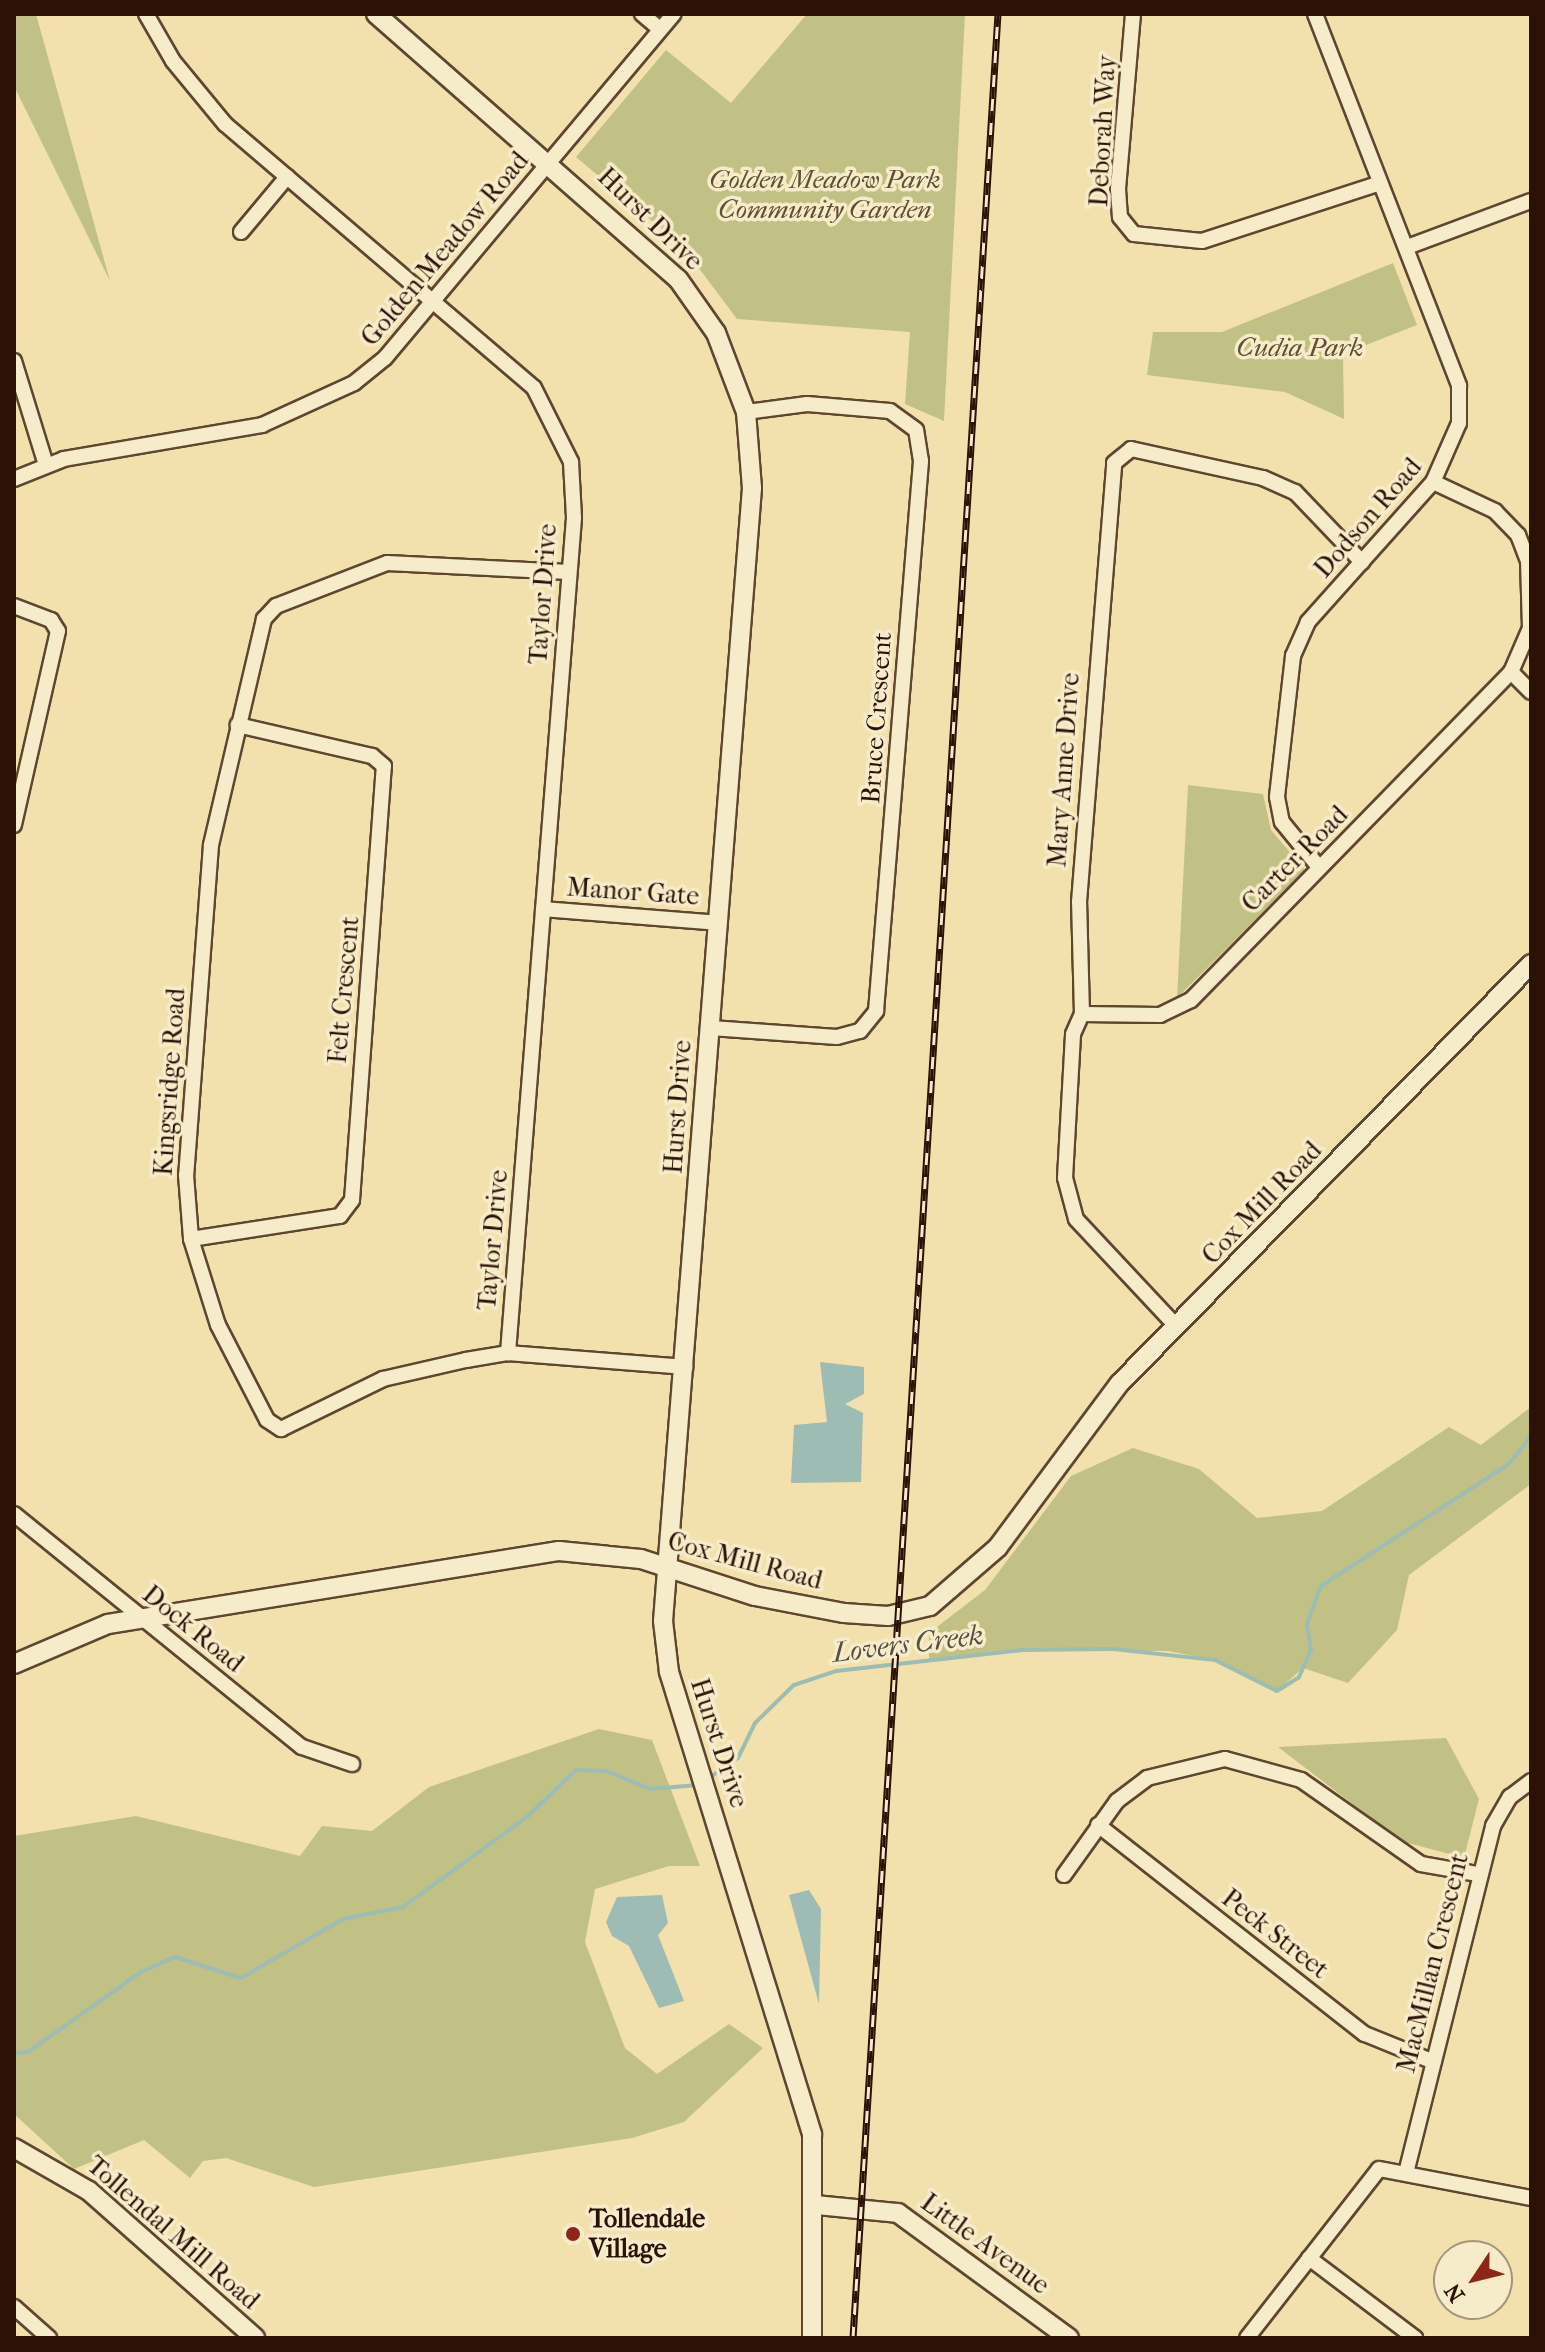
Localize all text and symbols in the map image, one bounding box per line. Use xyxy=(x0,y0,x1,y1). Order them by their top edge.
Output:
street label: Deborah Way xyxy=(1083,54,1123,208)
street label: Golden Meadow Road xyxy=(355,145,535,353)
street label: Hurst Drive xyxy=(591,161,709,277)
park label: Golden Meadow Park Community Garden xyxy=(709,164,941,226)
park label: Cudia Park xyxy=(1237,332,1363,364)
street label: Dodson Road xyxy=(1308,452,1428,584)
street label: Taylor Drive xyxy=(523,523,563,665)
street label: Bruce Crescent xyxy=(855,631,899,805)
street label: Mary Anne Drive xyxy=(1042,672,1086,868)
street label: Carter Road xyxy=(1235,799,1355,919)
street label: Manor Gate xyxy=(566,872,700,912)
street label: Felt Crescent xyxy=(322,915,366,1065)
street label: Kingsridge Road xyxy=(148,987,192,1177)
street label: Hurst Drive xyxy=(658,1039,698,1175)
street label: Cox Mill Road xyxy=(1196,1135,1328,1271)
street label: Taylor Drive xyxy=(471,1169,515,1311)
street label: Cox Mill Road xyxy=(664,1525,826,1597)
street label: Dock Road xyxy=(136,1579,250,1679)
water label: Lovers Creek xyxy=(831,1618,985,1670)
street label: Hurst Drive xyxy=(683,1674,755,1812)
street label: MacMillan Crescent xyxy=(1391,1850,1475,2076)
street label: Peck Street xyxy=(1215,1883,1335,1985)
street label: Tollendal Mill Road xyxy=(80,2150,266,2316)
street label: Little Avenue xyxy=(915,2187,1055,2301)
place label: Tollendale Village xyxy=(589,2203,705,2264)
marker: Tollendale Village xyxy=(564,2225,582,2243)
north arrow xyxy=(1433,2240,1513,2320)
text: N xyxy=(1440,2278,1470,2307)

